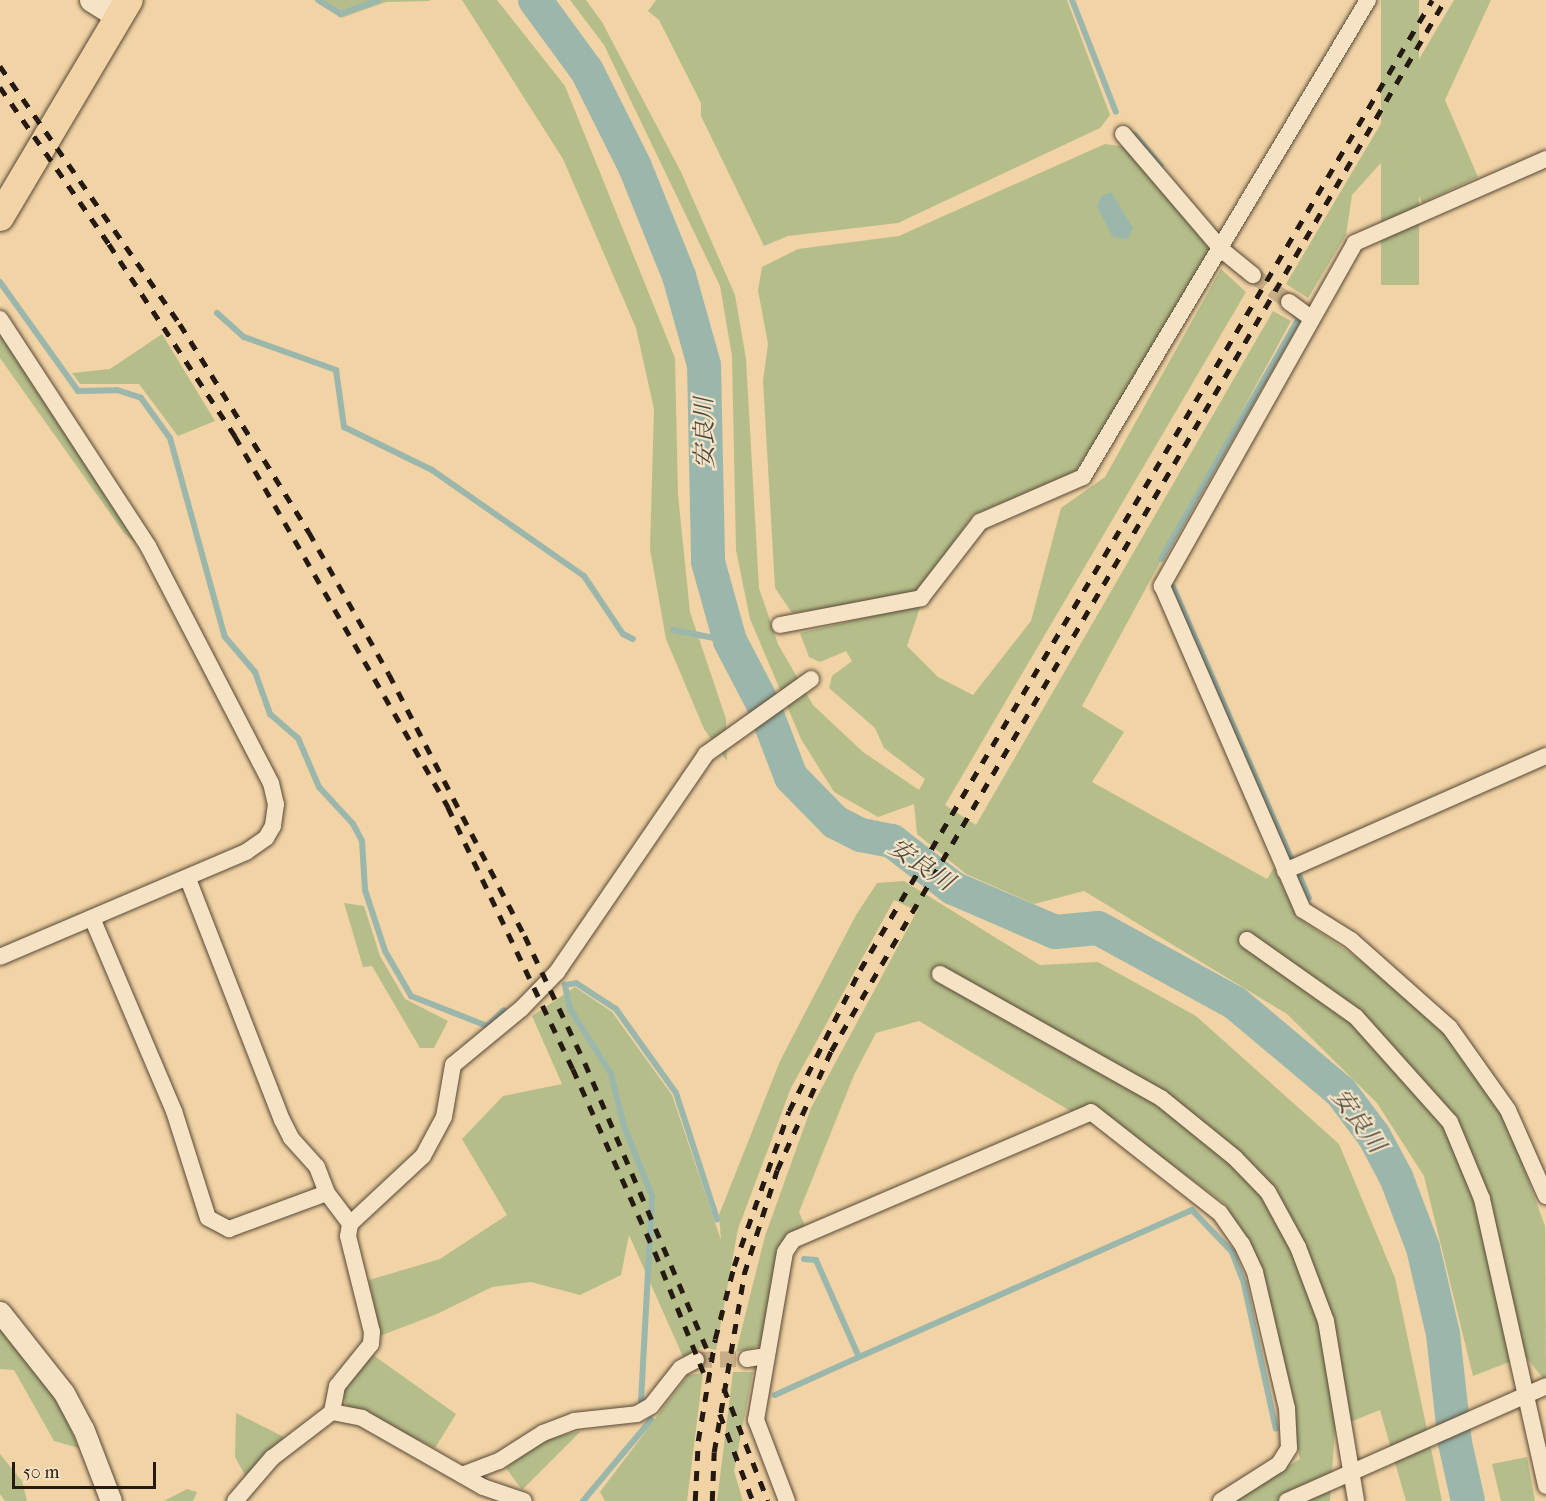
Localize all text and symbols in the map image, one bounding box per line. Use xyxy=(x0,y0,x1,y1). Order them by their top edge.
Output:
water label: 安良川 xyxy=(690,397,720,469)
water label: 安良川 xyxy=(883,833,959,897)
water label: 安良川 xyxy=(1325,1083,1391,1159)
scale bar xyxy=(15,1450,159,1488)
text: 50 m xyxy=(23,1462,59,1483)

